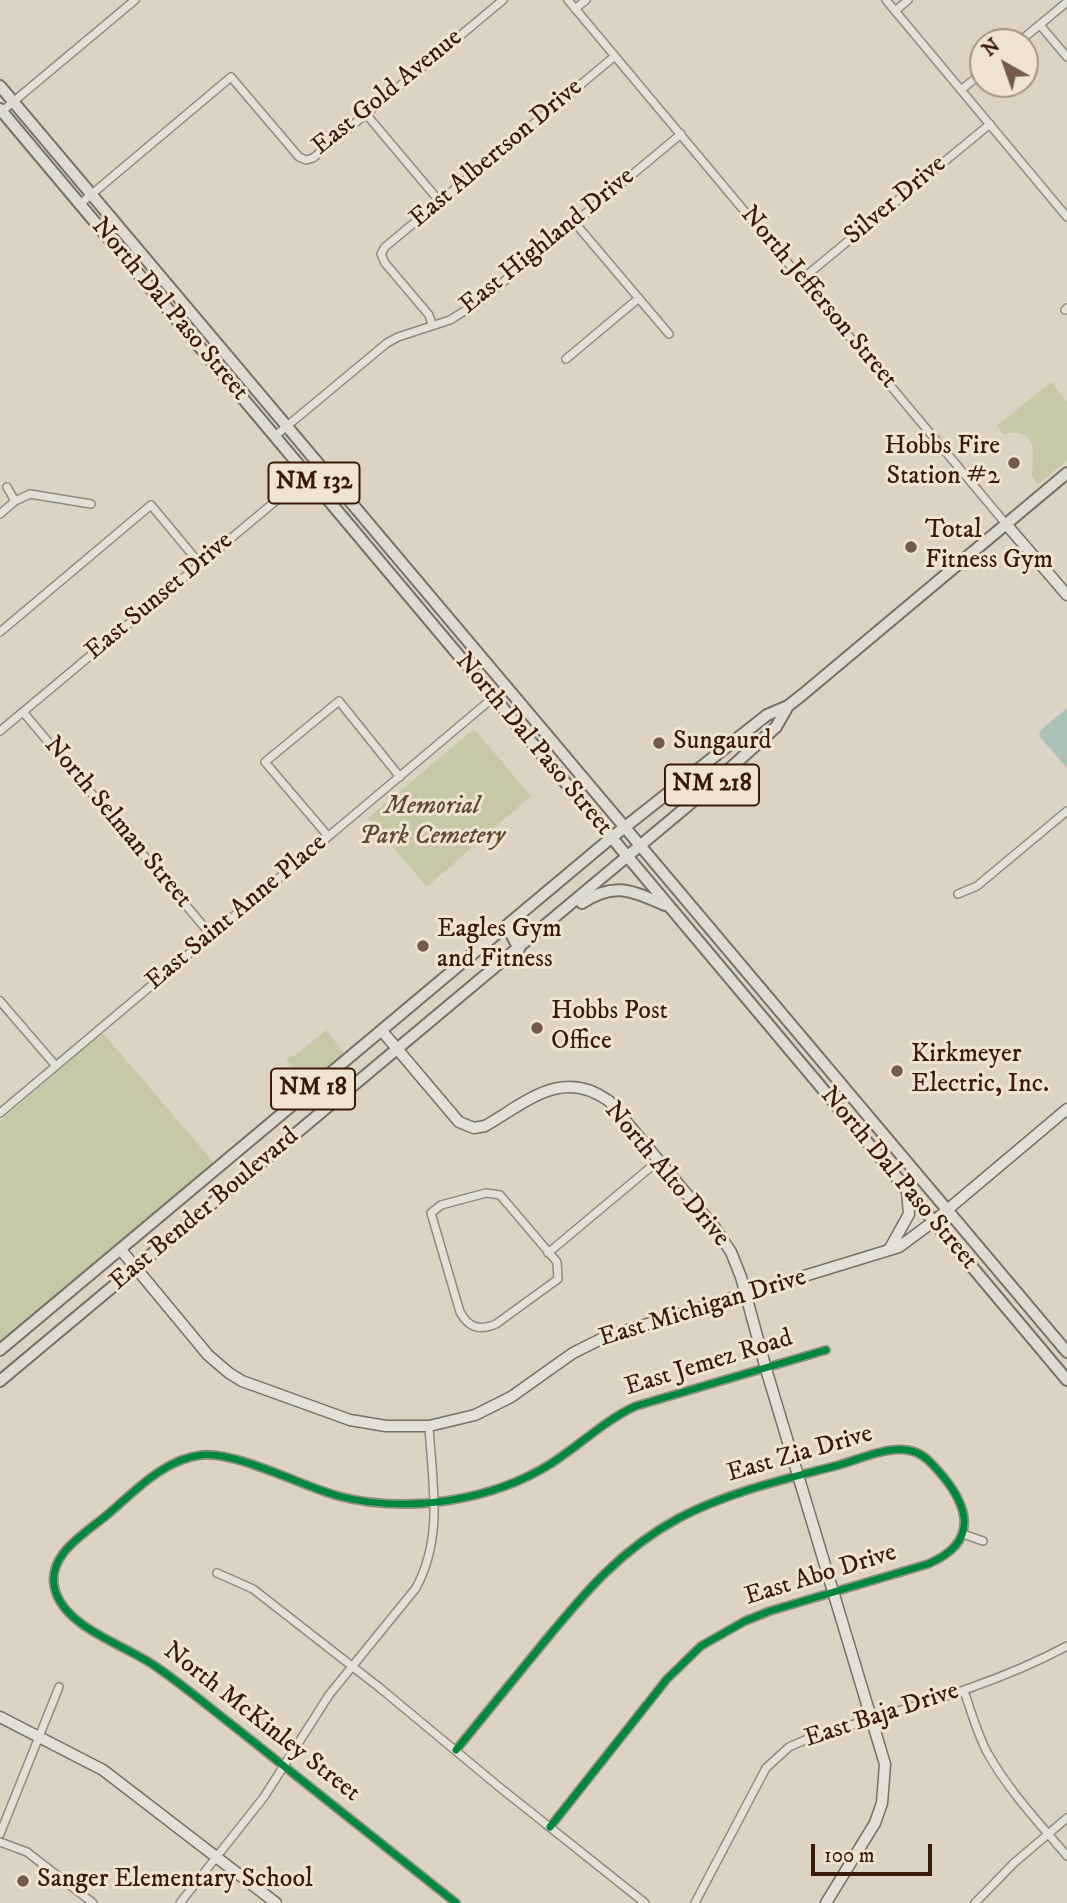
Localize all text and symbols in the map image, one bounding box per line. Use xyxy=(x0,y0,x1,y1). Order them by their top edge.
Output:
street label: East Gold Avenue xyxy=(307,23,469,163)
north arrow xyxy=(969,28,1039,98)
text: N xyxy=(978,34,1005,62)
street label: East Albertson Drive xyxy=(404,73,590,235)
street label: Silver Drive xyxy=(839,149,953,253)
street label: East Highland Drive xyxy=(454,162,642,322)
street label: North Jefferson Street xyxy=(733,201,903,395)
street label: North Dal Paso Street xyxy=(83,212,255,408)
place label: Hobbs Fire Station #2 xyxy=(884,432,1000,494)
marker: Hobbs Fire Station #2 xyxy=(1006,455,1022,471)
road number: NM 132 xyxy=(268,462,360,504)
place label: Total Fitness Gym xyxy=(925,516,1053,578)
street label: East Sunset Drive xyxy=(80,526,240,668)
marker: Total Fitness Gym xyxy=(903,539,919,555)
street label: North Dal Paso Street xyxy=(447,647,619,843)
place label: Sungaurd xyxy=(673,727,772,759)
street label: North Selman Street xyxy=(36,731,198,915)
marker: Sungaurd xyxy=(651,735,667,751)
road number: NM 218 xyxy=(665,764,759,806)
park label: Memorial Park Cemetery xyxy=(359,792,505,854)
street label: East Saint Anne Place xyxy=(140,828,334,998)
place label: Eagles Gym and Fitness xyxy=(437,915,562,976)
marker: Eagles Gym and Fitness xyxy=(415,938,431,954)
place label: Hobbs Post Office xyxy=(551,997,668,1058)
marker: Hobbs Post Office xyxy=(529,1020,545,1036)
place label: Kirkmeyer Electric, Inc. xyxy=(911,1040,1049,1102)
marker: Kirkmeyer Electric, Inc. xyxy=(889,1063,905,1079)
road number: NM 18 xyxy=(271,1069,355,1110)
street label: North Dal Paso Street xyxy=(812,1081,984,1277)
street label: North Alto Drive xyxy=(596,1096,736,1254)
street label: East Bender Boulevard xyxy=(104,1122,306,1298)
street label: East Michigan Drive xyxy=(596,1263,810,1355)
street label: East Jemez Road xyxy=(621,1324,797,1404)
street label: East Zia Drive xyxy=(724,1419,876,1491)
street label: East Abo Drive xyxy=(741,1538,901,1614)
street label: North McKinley Street xyxy=(156,1636,366,1810)
street label: East Baja Drive xyxy=(801,1676,963,1756)
scale bar xyxy=(815,1829,936,1873)
text: 100 m xyxy=(824,1843,875,1869)
place label: Sanger Elementary School xyxy=(37,1865,313,1897)
marker: Sanger Elementary School xyxy=(15,1873,31,1889)

